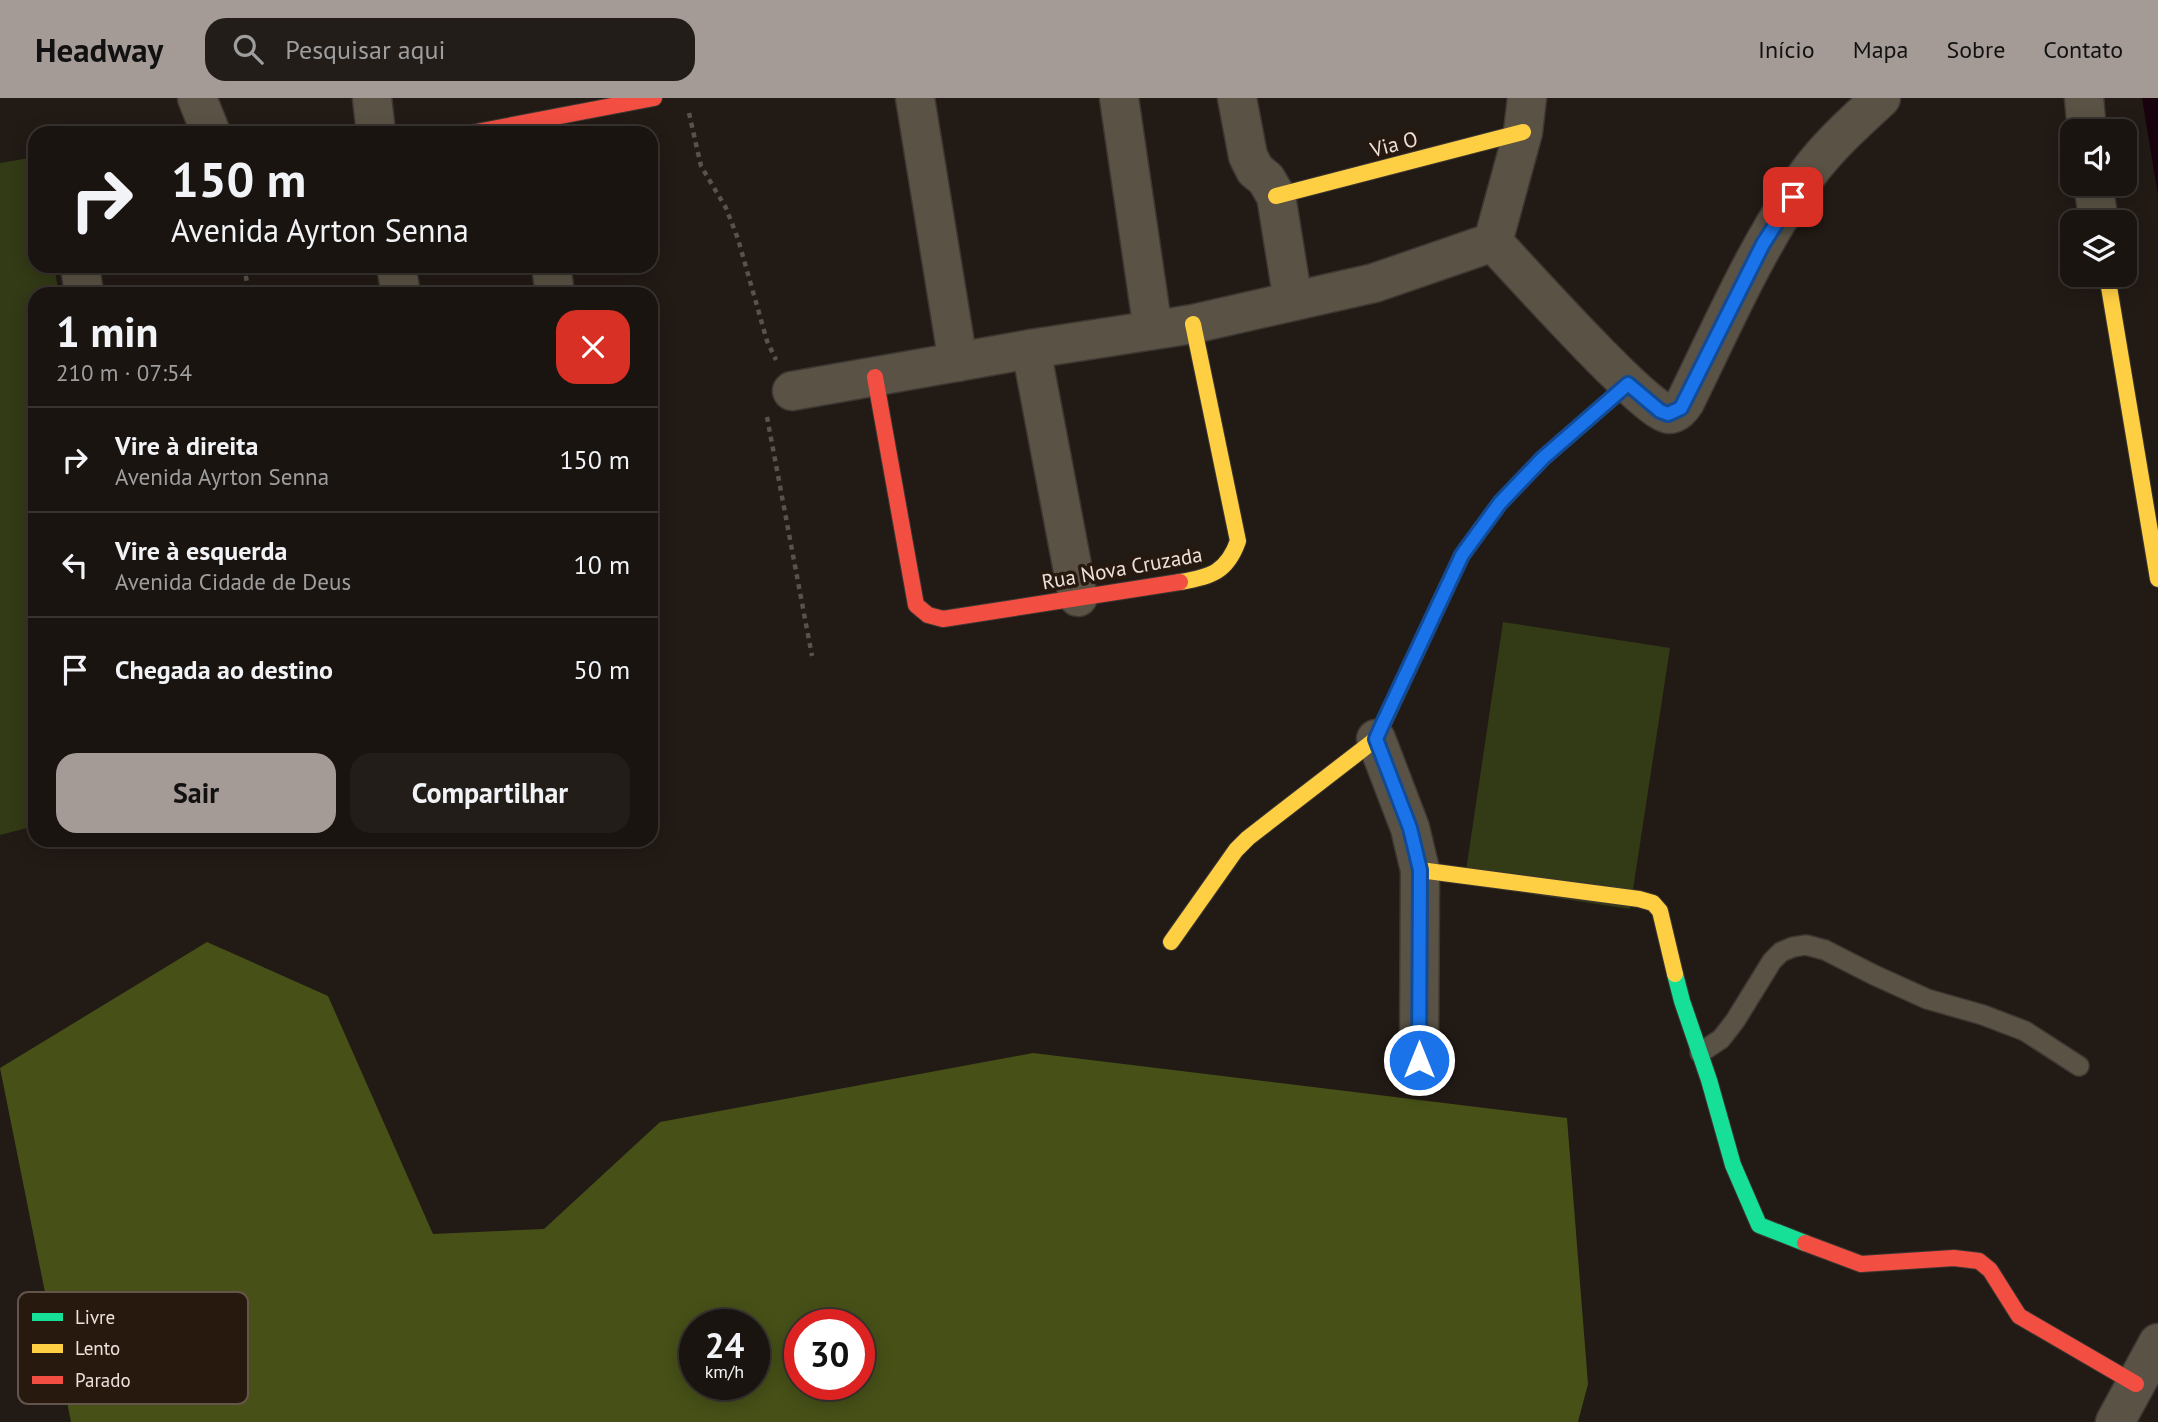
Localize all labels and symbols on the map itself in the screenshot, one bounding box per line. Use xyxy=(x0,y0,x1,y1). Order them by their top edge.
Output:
street label: Via O xyxy=(1366,125,1421,164)
pin xyxy=(1763,167,1823,227)
street label: Rua Nova Cruzada xyxy=(1040,541,1204,595)
position arrow xyxy=(1382,1023,1456,1097)
legend xyxy=(18,1292,248,1404)
text: Livre xyxy=(75,1305,115,1329)
speed limit sign: 30 xyxy=(784,1309,875,1400)
text: Lento xyxy=(75,1336,120,1360)
text: Parado xyxy=(75,1368,131,1392)

